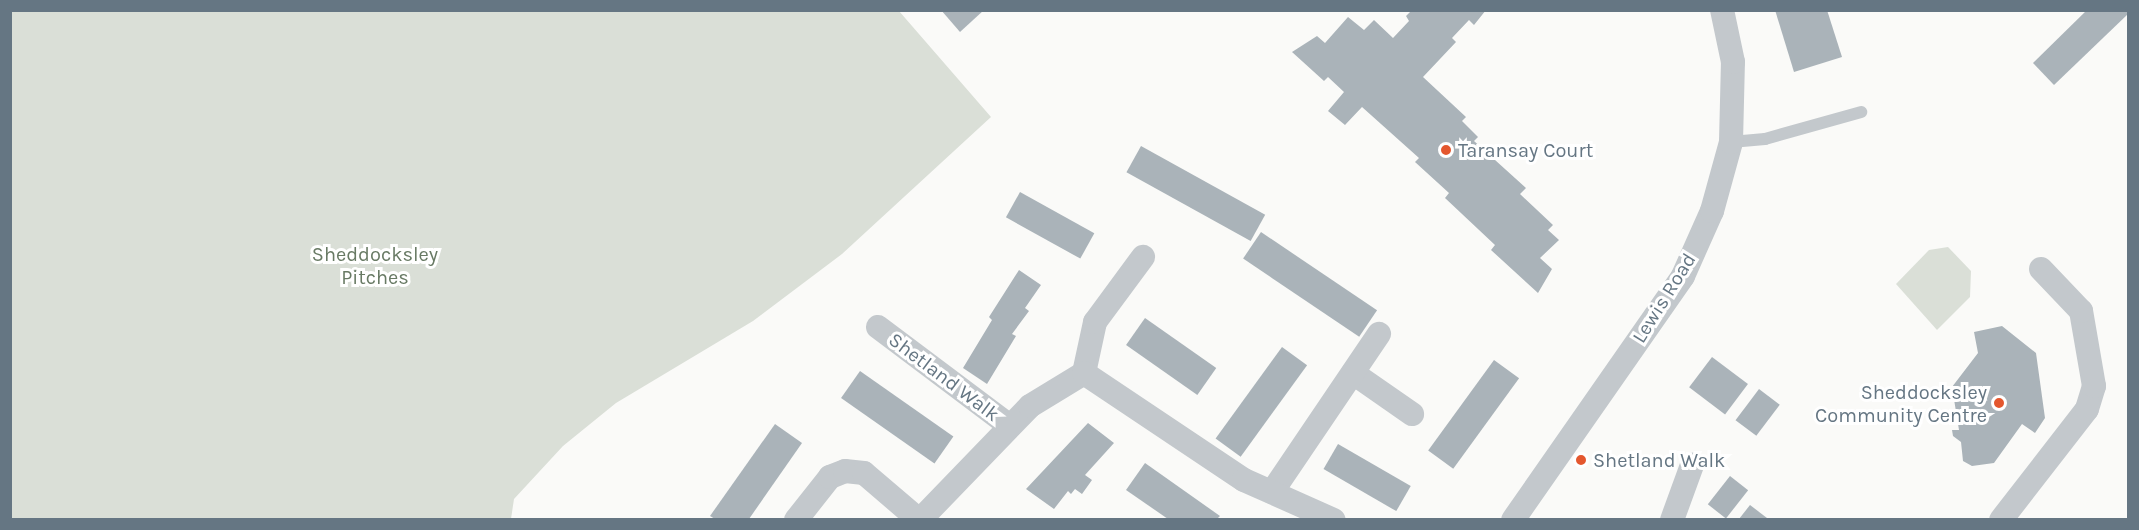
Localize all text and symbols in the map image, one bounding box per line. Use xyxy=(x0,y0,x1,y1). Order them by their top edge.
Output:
place label: Taransay Court xyxy=(1458,138,1593,162)
marker: Taransay Court xyxy=(1439,143,1453,157)
park label: Sheddocksley Pitches xyxy=(312,242,438,289)
street label: Lewis Road xyxy=(1627,249,1701,347)
street label: Shetland Walk xyxy=(884,328,1004,426)
place label: Sheddocksley Community Centre xyxy=(1815,380,1987,427)
marker: Sheddocksley Community Centre xyxy=(1992,396,2006,410)
place label: Shetland Walk xyxy=(1593,448,1725,472)
marker: Shetland Walk xyxy=(1574,453,1588,467)

